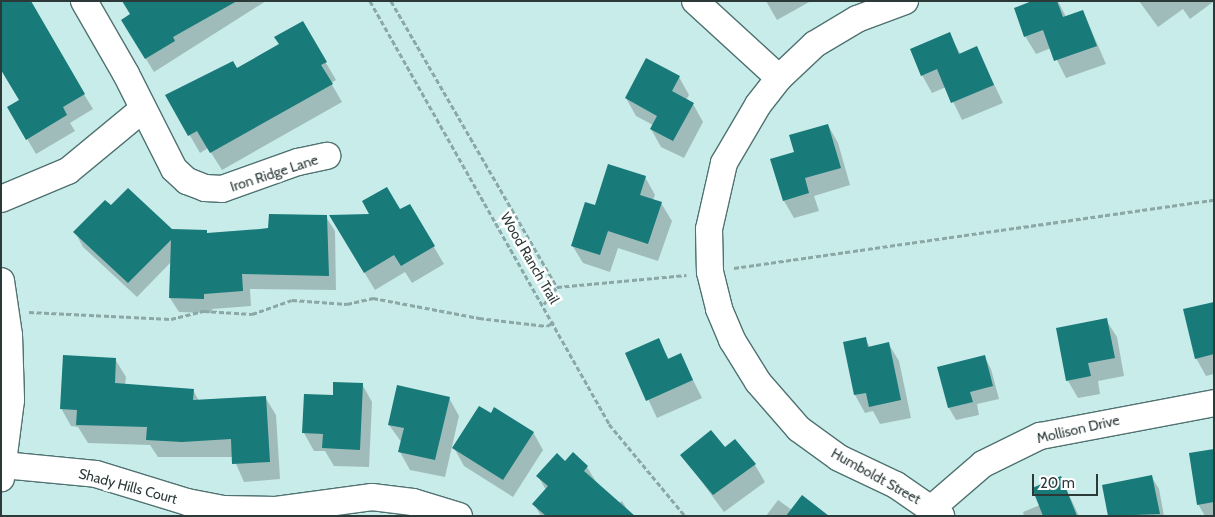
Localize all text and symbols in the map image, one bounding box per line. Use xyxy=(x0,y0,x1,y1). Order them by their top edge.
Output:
street label: Iron Ridge Lane xyxy=(228,151,320,195)
street label: Wood Ranch Trail xyxy=(497,209,563,307)
street label: Mollison Drive xyxy=(1035,411,1121,447)
street label: Humboldt Street xyxy=(828,444,924,508)
scale bar xyxy=(1035,464,1101,496)
street label: Shady Hills Court xyxy=(77,465,179,507)
text: 20 m xyxy=(1040,474,1075,492)

